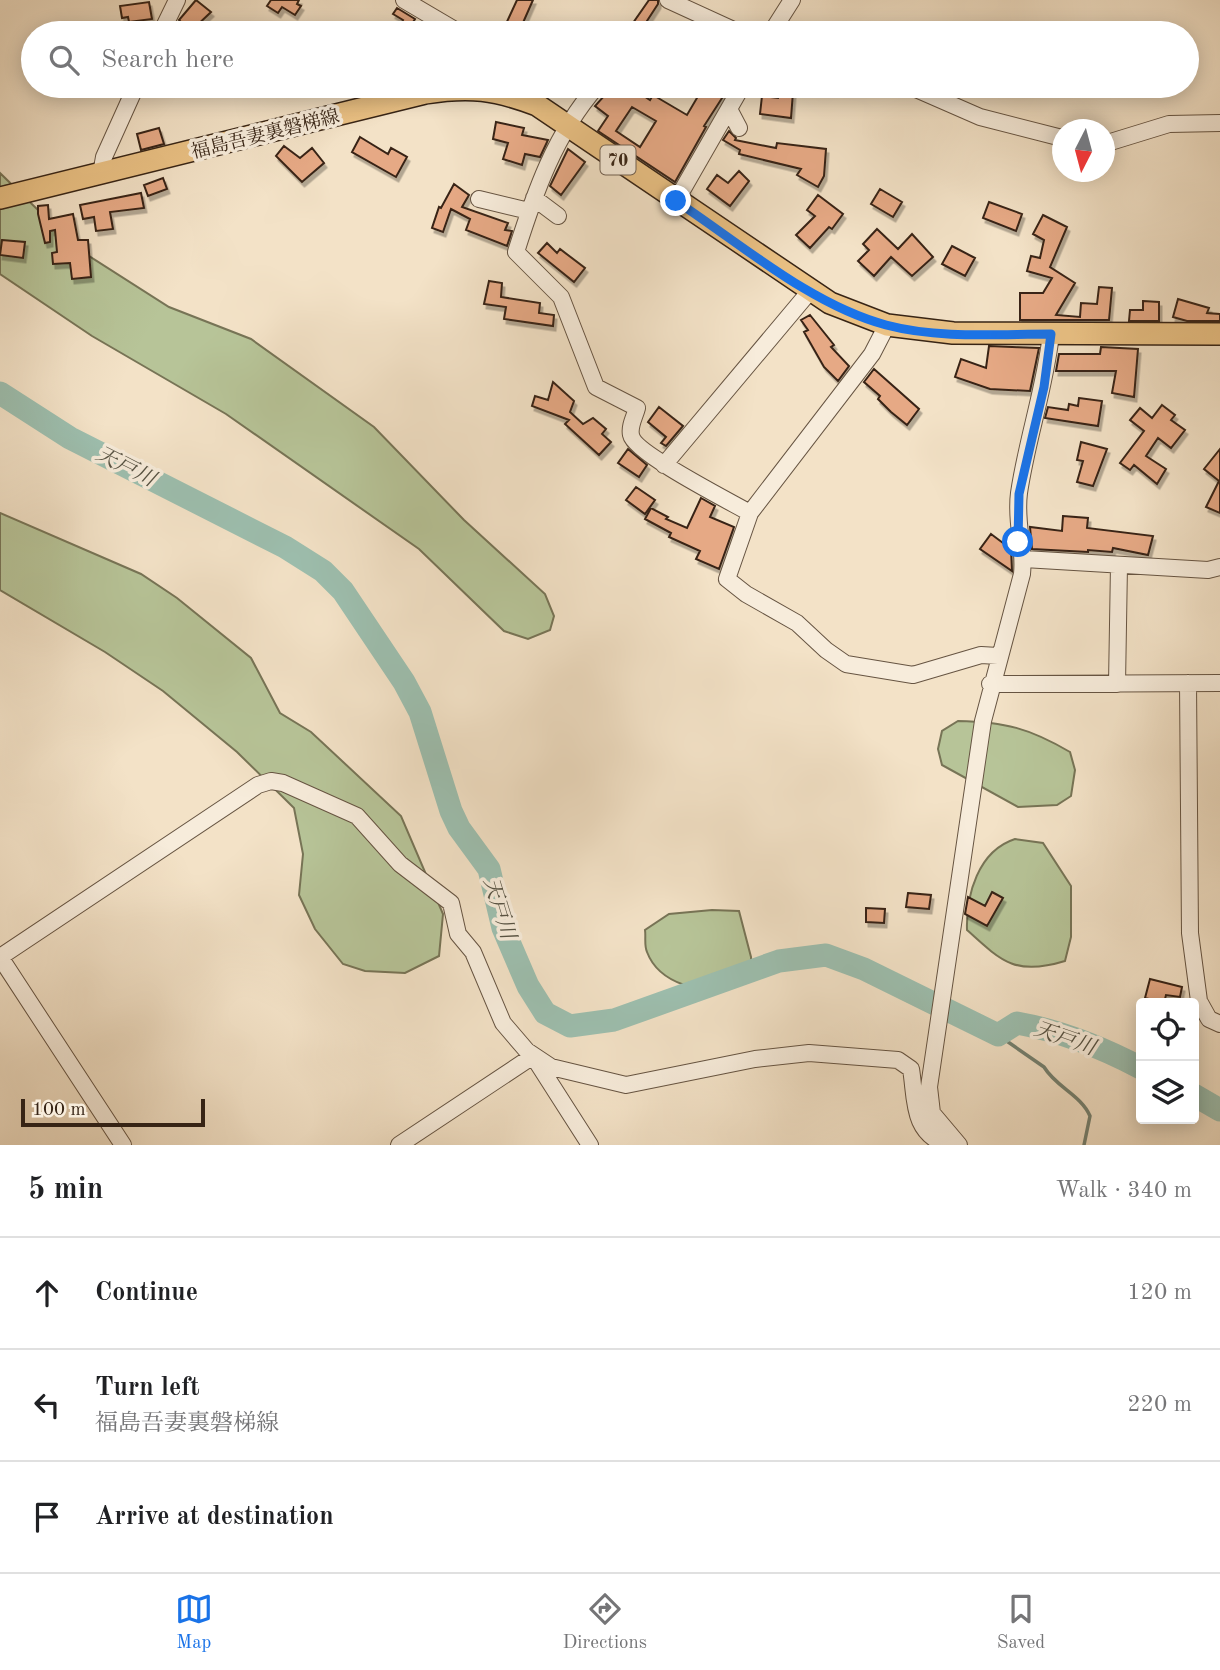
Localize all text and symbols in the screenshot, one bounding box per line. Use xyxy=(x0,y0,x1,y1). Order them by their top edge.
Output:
search box xyxy=(21,21,1199,98)
icon: search xyxy=(45,41,83,79)
text: Search here xyxy=(101,47,234,73)
street label: 福島吾妻裏磐梯線 xyxy=(189,106,342,163)
north arrow xyxy=(1052,119,1115,182)
road number: 70 xyxy=(600,146,636,174)
route end xyxy=(660,185,691,216)
water label: 天戸川 xyxy=(92,442,161,492)
route start xyxy=(1002,526,1033,557)
water label: 天戸川 xyxy=(479,875,520,944)
map controls xyxy=(1136,998,1199,1124)
button: locate xyxy=(1136,998,1199,1061)
water label: 天戸川 xyxy=(1031,1017,1100,1060)
button: layers xyxy=(1136,1061,1199,1124)
scale bar xyxy=(21,1096,205,1128)
text: 100 m xyxy=(32,1101,85,1120)
text: 5 min xyxy=(28,1175,103,1205)
text: Walk · 340 m xyxy=(1056,1179,1192,1202)
icon: ahead xyxy=(28,1274,66,1312)
text: Continue xyxy=(95,1280,198,1306)
text: 120 m xyxy=(1127,1281,1192,1304)
text: Turn left xyxy=(95,1375,200,1401)
icon: left xyxy=(28,1386,66,1424)
text: 220 m xyxy=(1127,1393,1192,1416)
text: 福島吾妻裏磐梯線 xyxy=(95,1412,279,1435)
icon: arrive xyxy=(28,1498,66,1536)
text: Arrive at destination xyxy=(95,1504,334,1530)
tab: Map xyxy=(175,1590,213,1655)
tab: Directions xyxy=(563,1590,647,1655)
tab: Saved xyxy=(997,1590,1045,1655)

